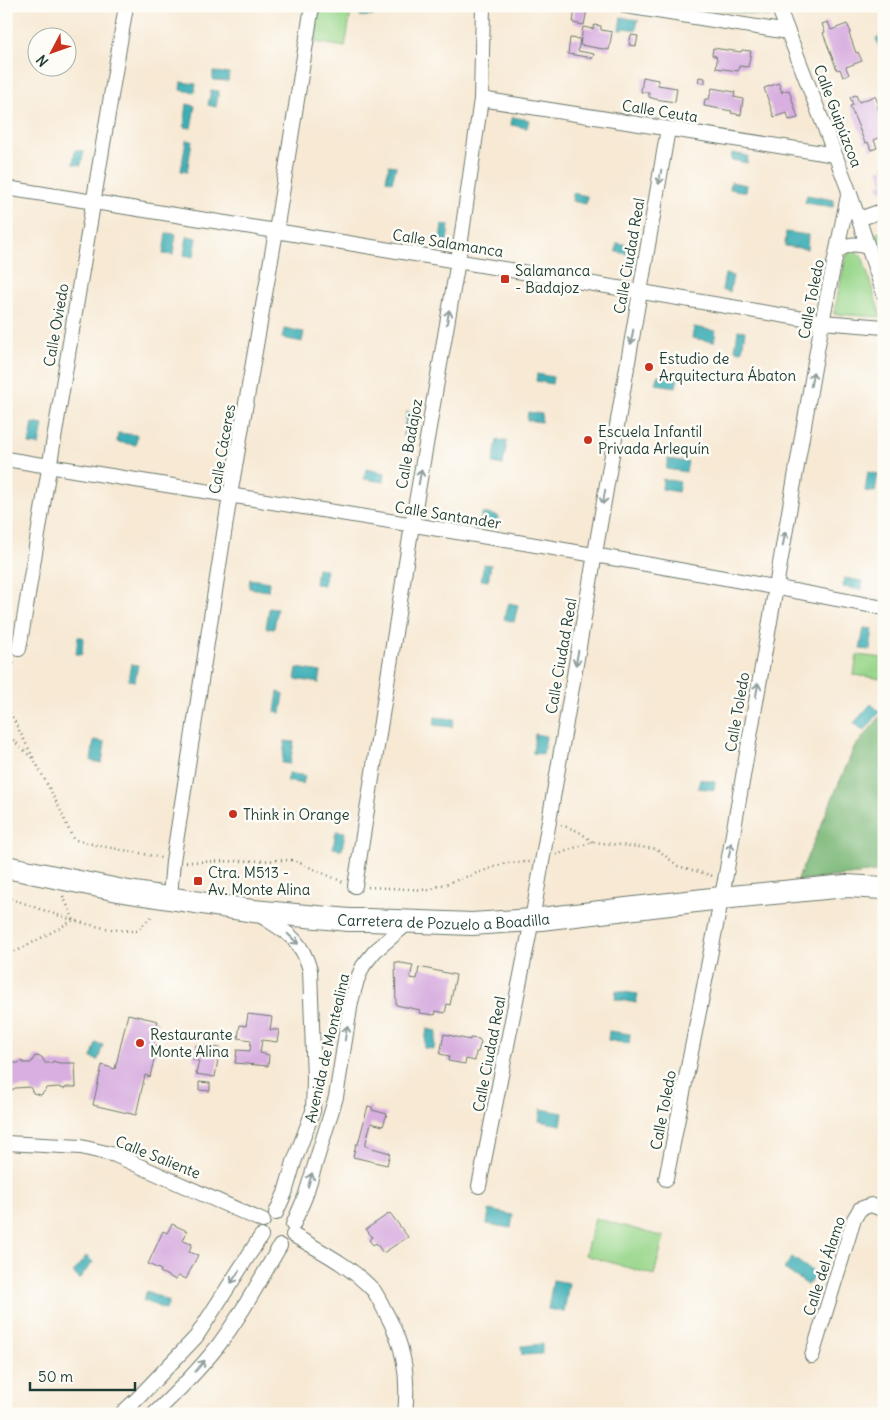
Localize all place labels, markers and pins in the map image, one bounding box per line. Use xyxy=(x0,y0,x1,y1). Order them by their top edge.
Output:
place label: Salamanca - Badajoz xyxy=(515,261,591,297)
marker: Salamanca - Badajoz xyxy=(499,273,511,285)
place label: Estudio de Arquitectura Ábaton xyxy=(659,349,796,385)
marker: Estudio de Arquitectura Ábaton xyxy=(643,361,655,373)
place label: Escuela Infantil Privada Arlequín xyxy=(598,422,710,458)
marker: Escuela Infantil Privada Arlequín xyxy=(582,434,594,446)
place label: Think in Orange xyxy=(243,805,350,824)
marker: Think in Orange xyxy=(227,808,239,820)
place label: Ctra. M513 - Av. Monte Alina xyxy=(208,863,311,899)
marker: Ctra. M513 - Av. Monte Alina xyxy=(192,875,204,887)
place label: Restaurante Monte Alina xyxy=(150,1025,233,1061)
marker: Restaurante Monte Alina xyxy=(134,1037,146,1049)

